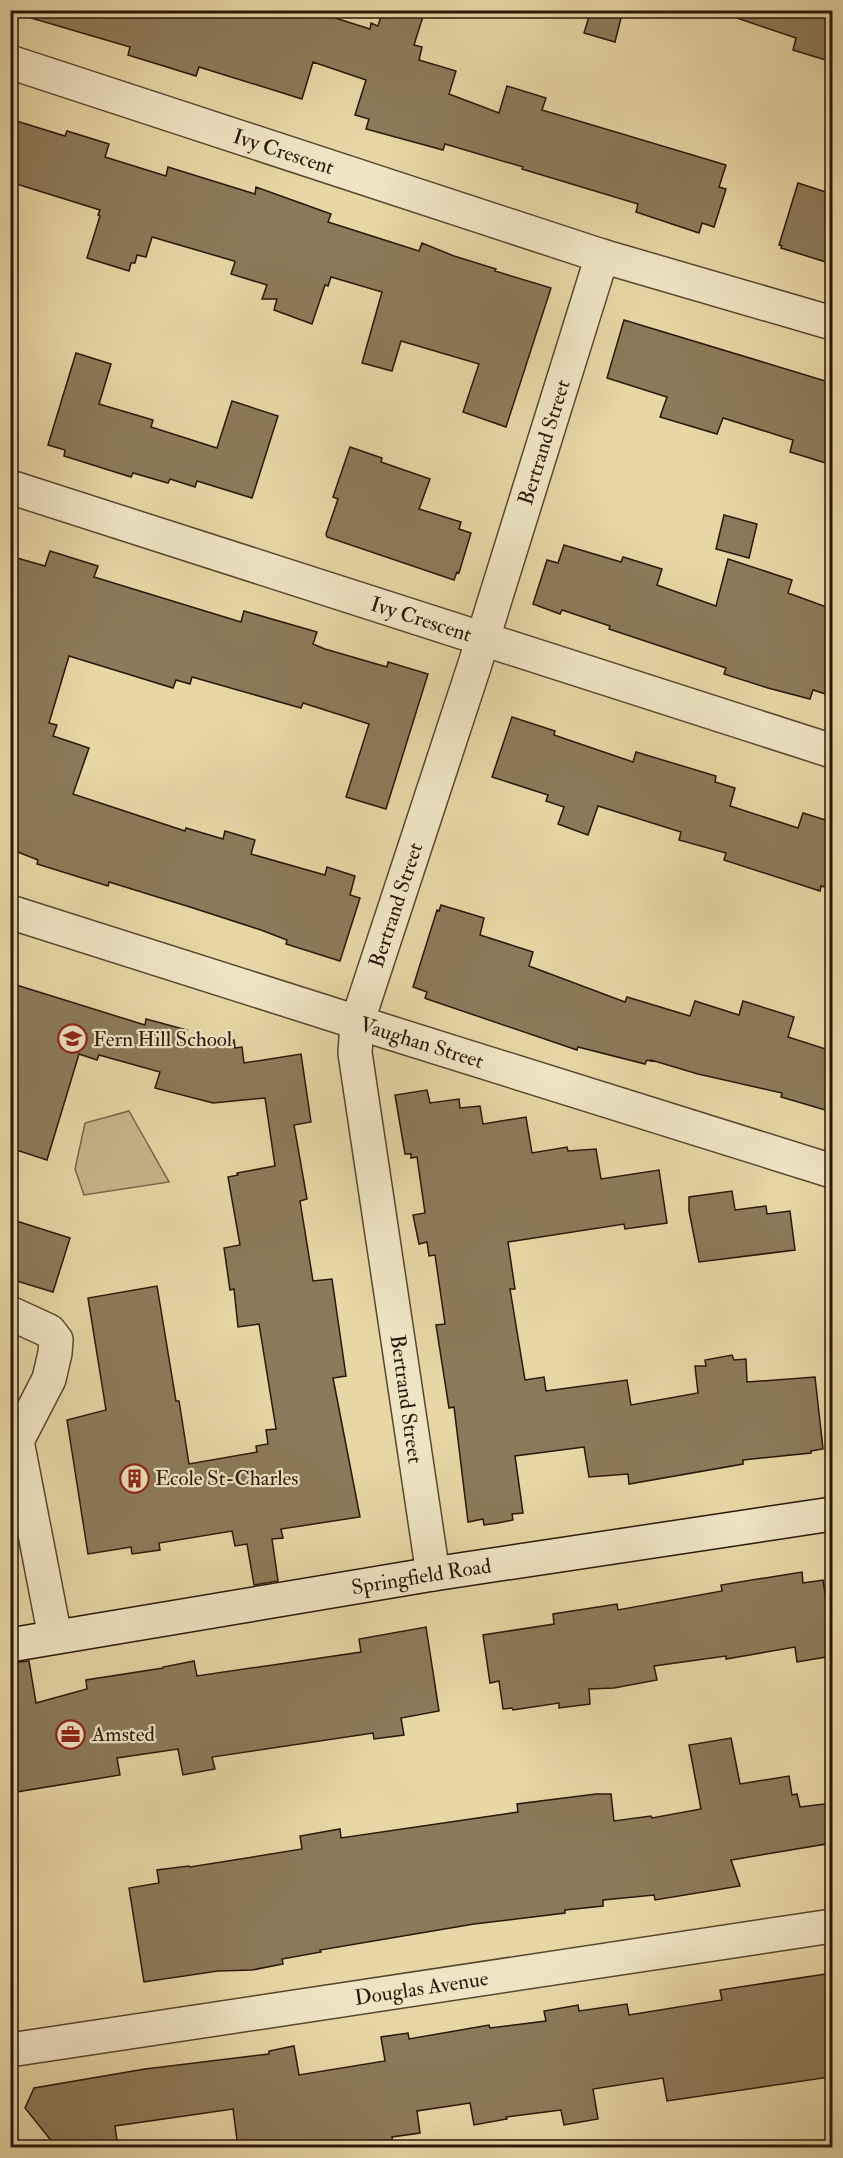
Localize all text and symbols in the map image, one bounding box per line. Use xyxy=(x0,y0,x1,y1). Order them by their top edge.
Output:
street label: Ivy Crescent xyxy=(230,123,338,181)
street label: Bertrand Street xyxy=(512,376,576,508)
street label: Ivy Crescent xyxy=(367,590,475,648)
street label: Bertrand Street xyxy=(363,839,429,971)
street label: Vaughan Street xyxy=(356,1010,487,1075)
school or university icon: Fern Hill School xyxy=(56,1023,88,1055)
place label: Fern Hill School xyxy=(93,1026,233,1053)
street label: Bertrand Street xyxy=(384,1333,428,1465)
building icon: Ecole St-Charles xyxy=(118,1462,150,1494)
place label: Ecole St-Charles xyxy=(155,1465,298,1492)
street label: Springfield Road xyxy=(349,1552,494,1601)
office icon: Amsted xyxy=(55,1718,87,1750)
place label: Amsted xyxy=(91,1721,155,1748)
street label: Douglas Avenue xyxy=(353,1965,490,2011)

